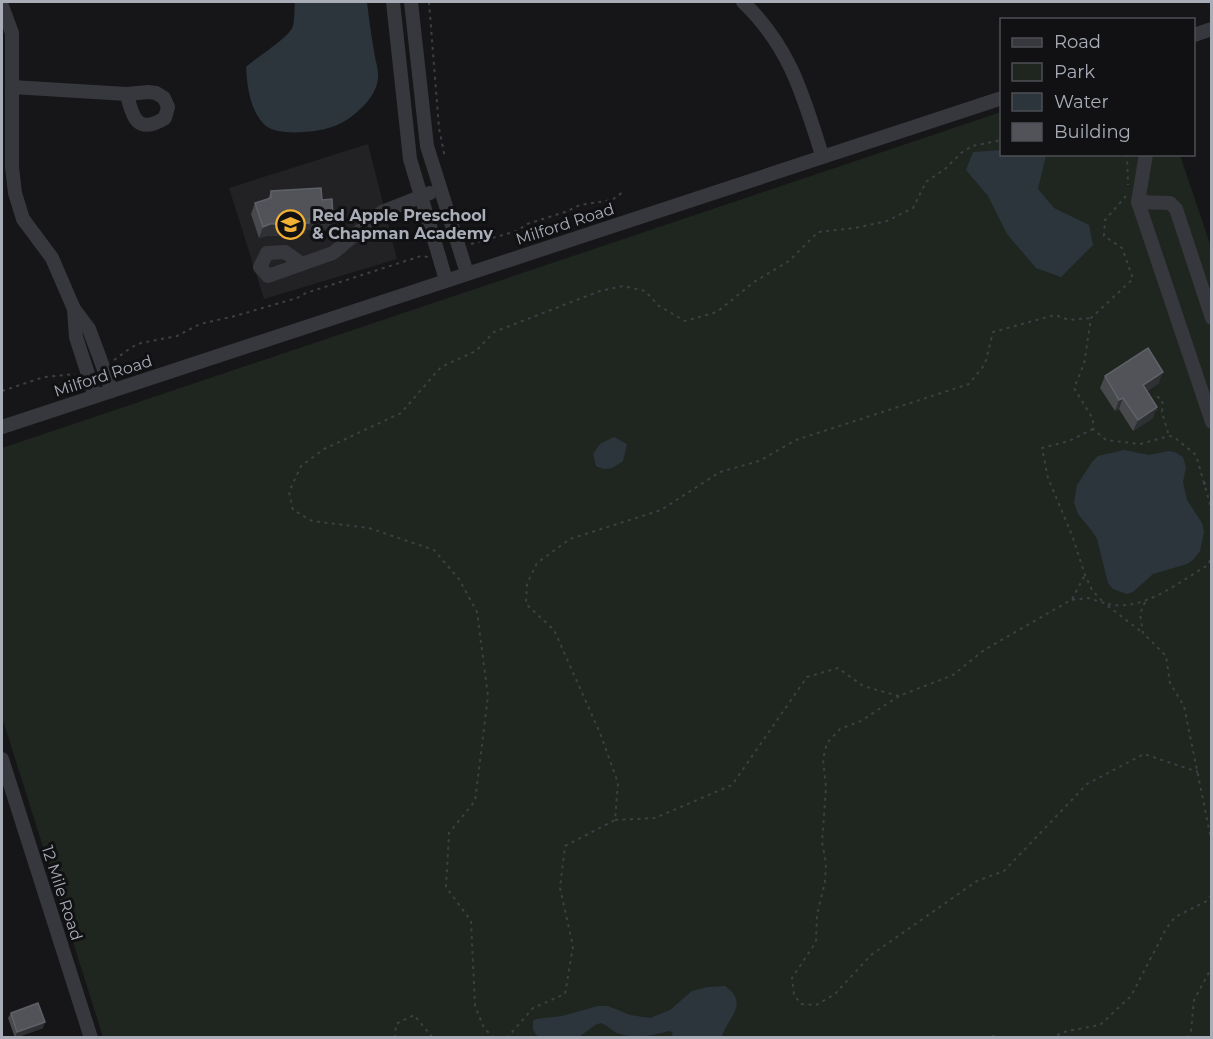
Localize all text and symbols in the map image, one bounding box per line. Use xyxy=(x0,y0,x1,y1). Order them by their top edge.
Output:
legend xyxy=(1000,18,1195,156)
text: Road xyxy=(1054,31,1101,53)
text: Park xyxy=(1054,61,1095,83)
text: Water xyxy=(1054,91,1109,113)
text: Building xyxy=(1054,121,1131,143)
street label: Milford Road xyxy=(513,199,617,249)
place label: Red Apple Preschool & Chapman Academy xyxy=(312,206,493,243)
school or university icon: Red Apple Preschool & Chapman Academy xyxy=(275,208,307,240)
street label: Milford Road xyxy=(51,351,155,401)
street label: 12 Mile Road xyxy=(38,843,86,943)

